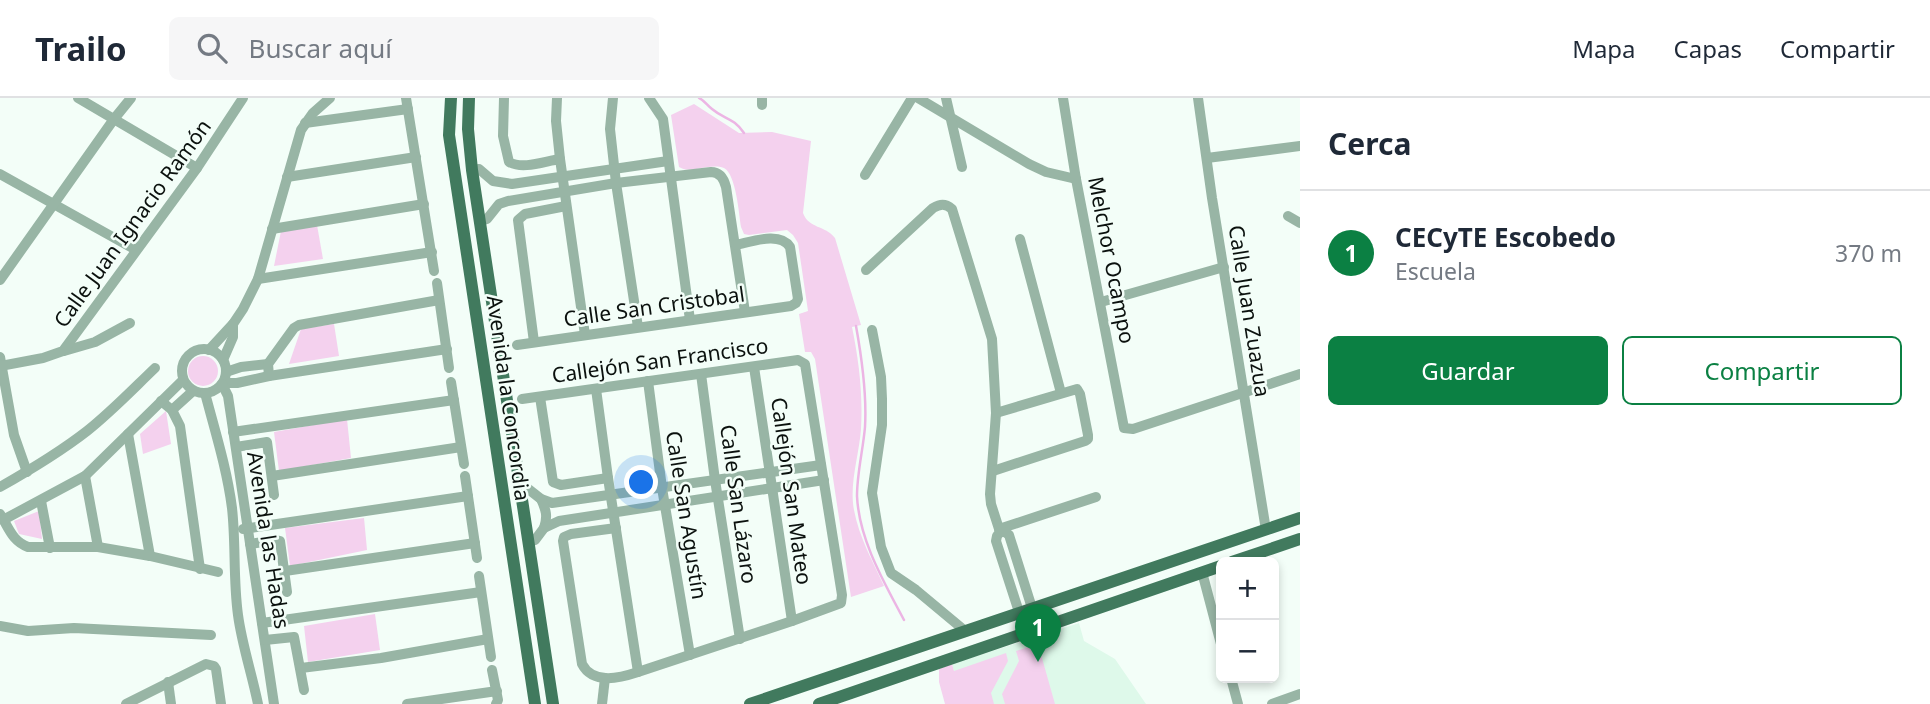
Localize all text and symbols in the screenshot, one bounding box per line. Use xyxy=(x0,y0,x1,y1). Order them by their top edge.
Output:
search box xyxy=(169,17,659,80)
text: Trailo xyxy=(35,26,127,71)
icon: search xyxy=(193,29,231,67)
text: Buscar aquí xyxy=(249,30,392,66)
text: Mapa xyxy=(1572,32,1636,65)
text: Capas xyxy=(1674,32,1742,65)
text: Compartir xyxy=(1780,32,1895,65)
street label: Calle Juan Ignacio Ramón xyxy=(47,113,217,333)
text: Cerca xyxy=(1328,123,1411,164)
street label: Melchor Ocampo xyxy=(1082,174,1142,346)
text: CECyTE Escobedo xyxy=(1395,219,1616,255)
street label: Calle Juan Zuazua xyxy=(1223,223,1277,399)
text: 1 xyxy=(1344,237,1358,269)
text: 370 m xyxy=(1835,237,1902,269)
text: Escuela xyxy=(1395,255,1476,287)
street label: Calle San Cristobal xyxy=(562,279,746,333)
street label: Avenida la Concordia xyxy=(481,293,537,503)
street label: Callejón San Francisco xyxy=(550,331,770,389)
button: Guardar xyxy=(1328,336,1608,405)
button: Compartir xyxy=(1622,336,1902,405)
street label: Callejón San Mateo xyxy=(765,395,819,587)
street label: Calle San Lázaro xyxy=(714,423,764,585)
street label: Calle San Agustín xyxy=(660,429,714,601)
street label: Avenida las Hadas xyxy=(241,449,297,631)
your location xyxy=(624,465,658,499)
map controls xyxy=(1216,557,1279,683)
button: + xyxy=(1216,557,1279,620)
pin: 1 xyxy=(1015,604,1061,662)
button: − xyxy=(1216,620,1279,683)

